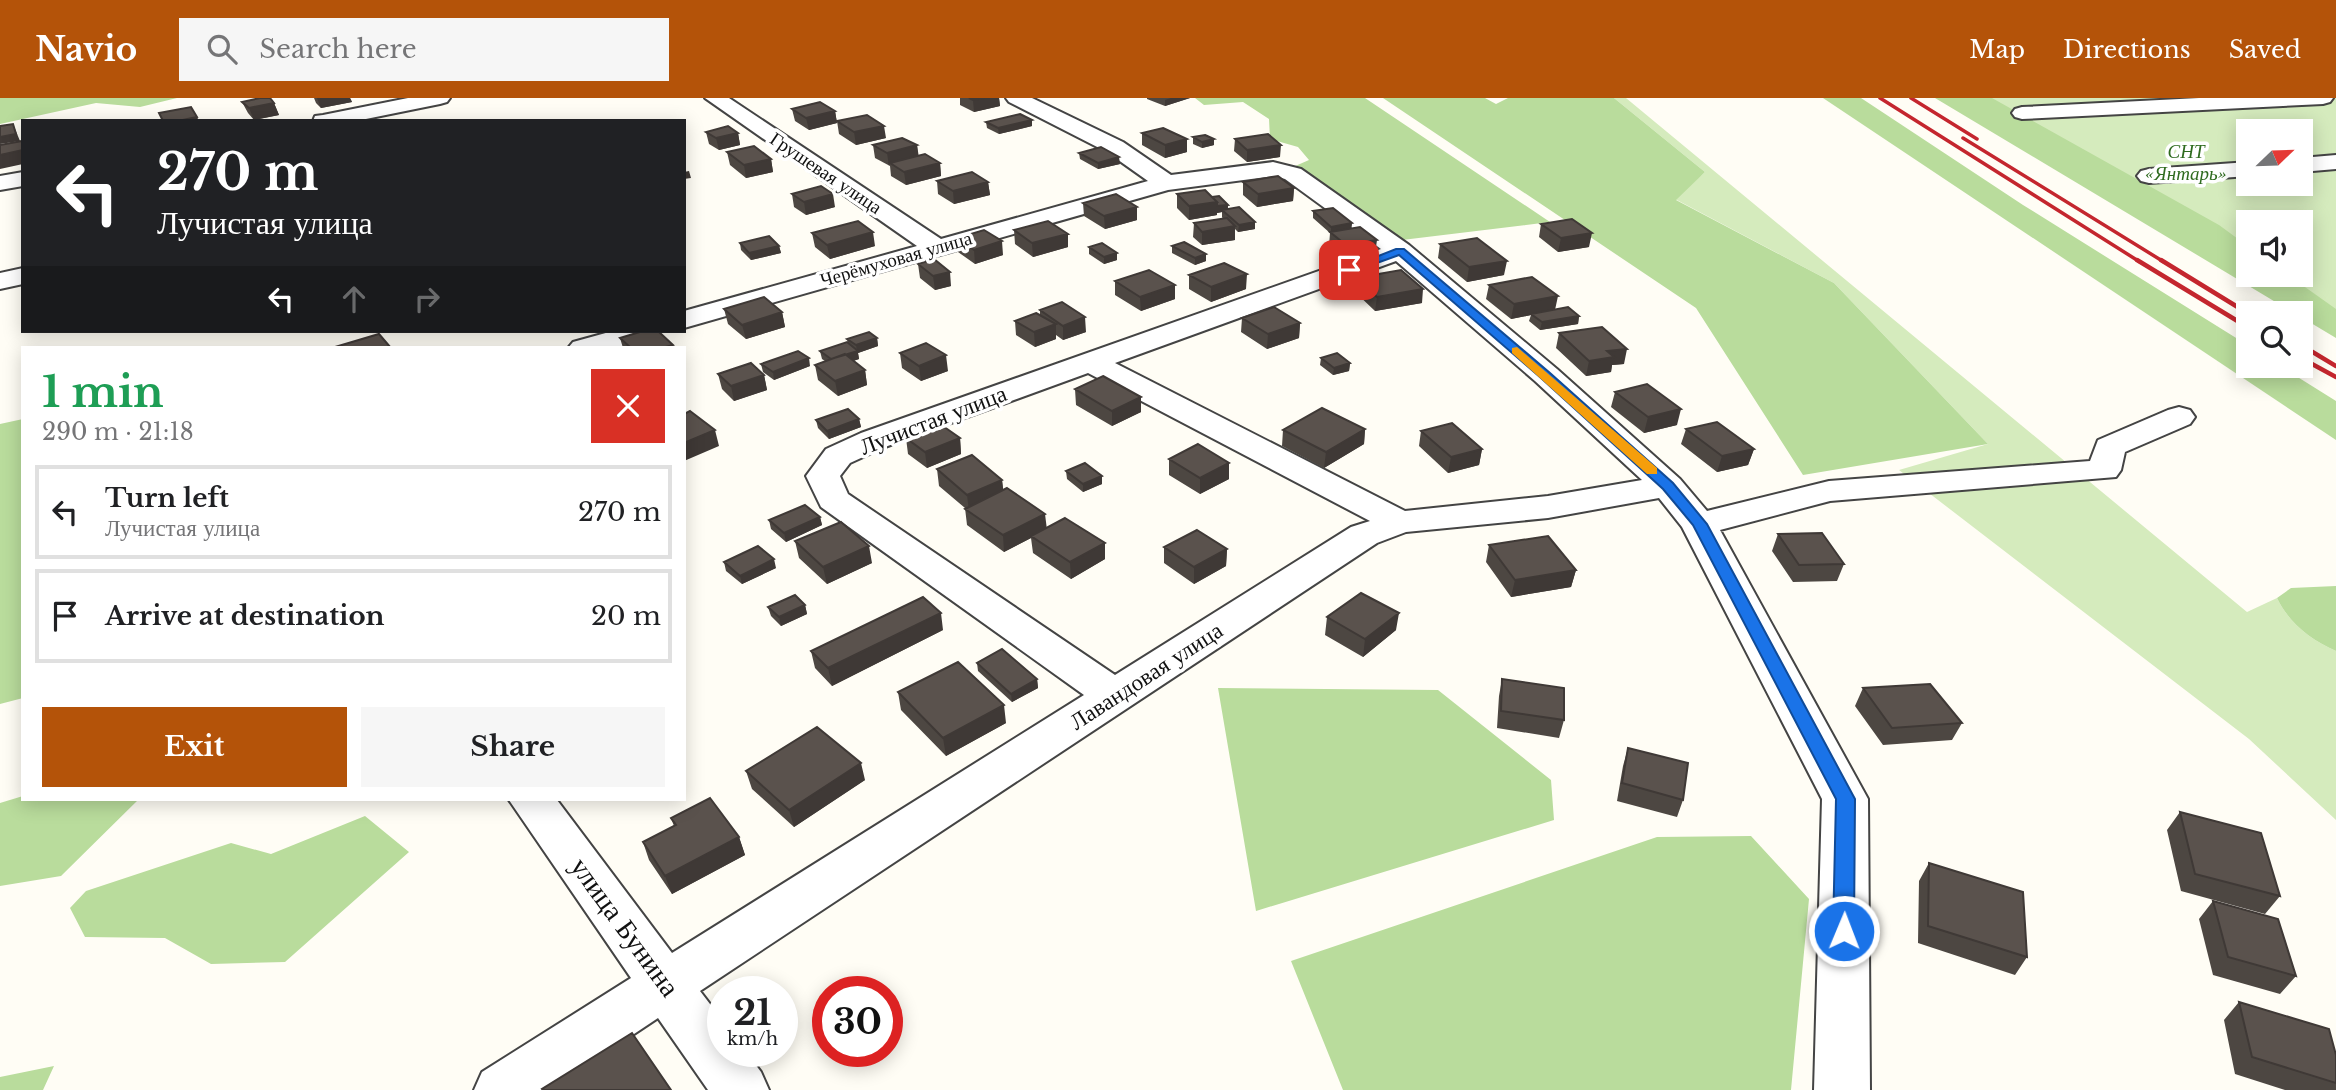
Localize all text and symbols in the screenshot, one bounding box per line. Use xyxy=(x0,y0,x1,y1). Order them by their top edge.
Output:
search box xyxy=(179,18,669,81)
text: Navio xyxy=(35,29,137,70)
icon: search xyxy=(203,30,241,68)
text: Search here xyxy=(259,33,417,65)
text: Map xyxy=(1969,35,2025,64)
text: Directions xyxy=(2063,35,2191,64)
text: Saved xyxy=(2229,35,2301,64)
north arrow xyxy=(2236,119,2314,196)
map controls xyxy=(2236,119,2313,378)
street label: Грушевая улица xyxy=(766,127,887,219)
park label: СНТ «Янтарь» xyxy=(2145,140,2227,185)
text: 270 m xyxy=(157,142,318,203)
icon: left xyxy=(42,147,133,238)
text: Лучистая улица xyxy=(157,203,373,243)
button: sound xyxy=(2236,210,2313,287)
street label: Черёмуховая улица xyxy=(817,226,975,292)
pin xyxy=(1319,240,1379,300)
icon: arrive xyxy=(1330,251,1368,289)
icon: left xyxy=(262,280,300,318)
icon: ahead xyxy=(335,280,373,318)
icon: right xyxy=(408,280,446,318)
button: search xyxy=(2236,301,2313,378)
text: 1 min xyxy=(42,366,164,418)
button: close xyxy=(591,369,665,443)
street label: Лучистая улица xyxy=(856,379,1010,461)
text: 290 m · 21:18 xyxy=(42,418,194,446)
text: Turn left xyxy=(105,482,229,514)
icon: left xyxy=(46,493,84,531)
text: 270 m xyxy=(578,496,661,528)
text: Лучистая улица xyxy=(105,514,260,542)
icon: arrive xyxy=(46,597,84,635)
text: Arrive at destination xyxy=(105,600,385,632)
text: 20 m xyxy=(591,600,661,632)
street label: Лавандовая улица xyxy=(1064,616,1228,736)
button: Exit xyxy=(42,707,347,787)
button: Share xyxy=(361,707,665,787)
street label: улица Бунина xyxy=(563,850,688,1004)
position arrow xyxy=(1807,894,1881,968)
speed limit sign: 30 xyxy=(812,976,903,1067)
text: 21 xyxy=(733,991,772,1034)
text: km/h xyxy=(727,1028,778,1050)

